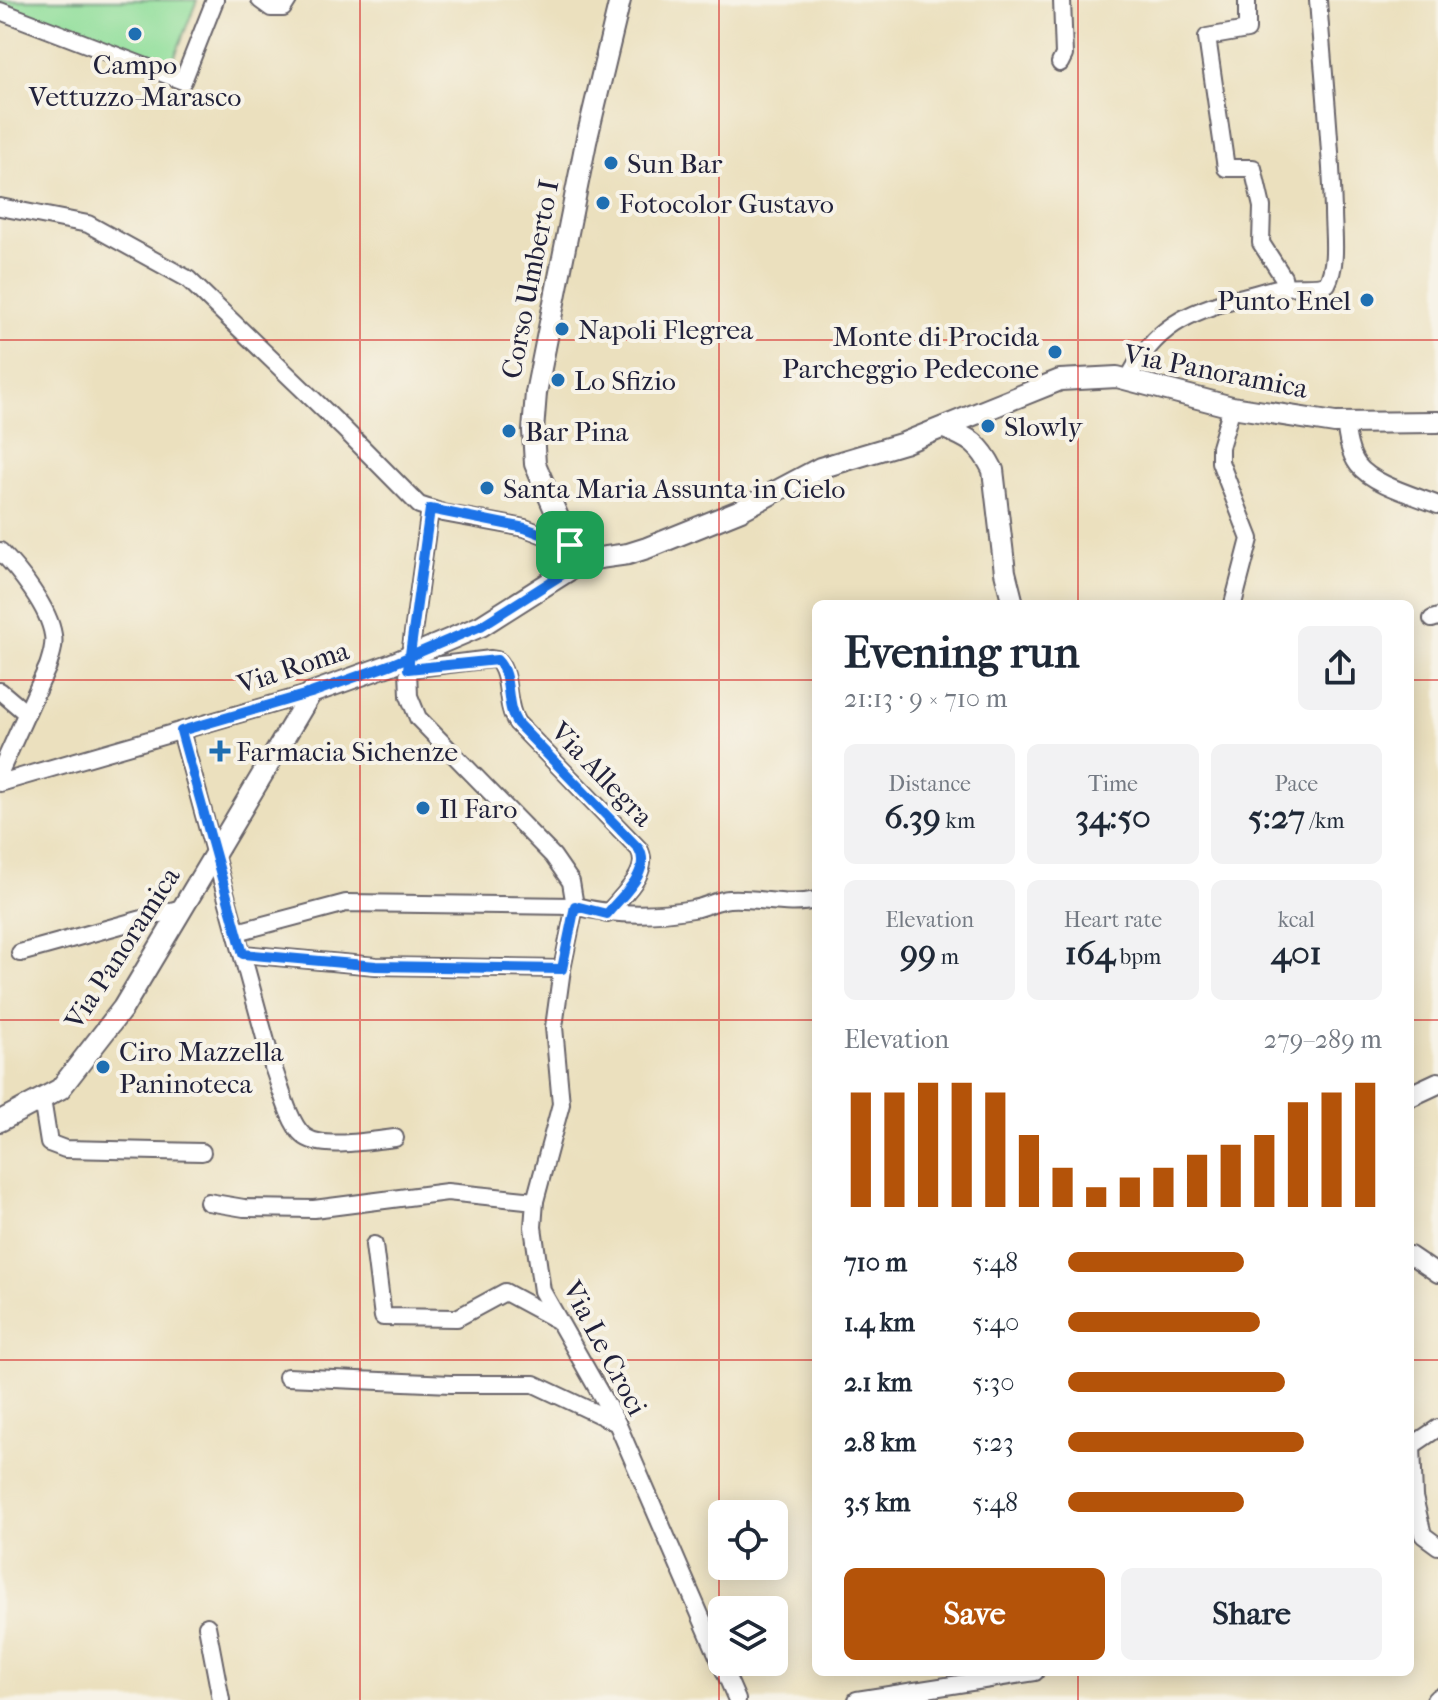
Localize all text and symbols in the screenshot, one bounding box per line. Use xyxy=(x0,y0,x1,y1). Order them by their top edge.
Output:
marker: Campo Vettuzzo-Marasco xyxy=(126,25,144,43)
place label: Campo Vettuzzo-Marasco xyxy=(28,48,241,113)
place label: Sun Bar xyxy=(627,147,723,180)
marker: Sun Bar xyxy=(602,154,620,172)
street label: Corso Umberto I xyxy=(495,177,565,381)
place label: Fotocolor Gustavo xyxy=(619,187,834,220)
marker: Fotocolor Gustavo xyxy=(594,194,612,212)
place label: Punto Enel xyxy=(1217,284,1351,317)
marker: Punto Enel xyxy=(1358,291,1376,309)
place label: Napoli Flegrea xyxy=(578,313,754,346)
marker: Napoli Flegrea xyxy=(553,320,571,338)
place label: Monte di Procida Parcheggio Pedecone xyxy=(782,320,1040,385)
street label: Via Panoramica xyxy=(1120,337,1312,405)
marker: Monte di Procida Parcheggio Pedecone xyxy=(1046,343,1064,361)
place label: Lo Sfizio xyxy=(574,364,676,397)
marker: Lo Sfizio xyxy=(549,371,567,389)
place label: Slowly xyxy=(1004,410,1083,443)
place label: Bar Pina xyxy=(525,415,629,448)
marker: Slowly xyxy=(979,417,997,435)
marker: Bar Pina xyxy=(500,422,518,440)
place label: Santa Maria Assunta in Cielo xyxy=(503,472,846,505)
marker: Santa Maria Assunta in Cielo xyxy=(478,479,496,497)
pin xyxy=(536,511,604,579)
icon: arrive xyxy=(548,523,592,567)
button: share xyxy=(1298,626,1382,710)
text: Evening run xyxy=(844,627,1079,678)
street label: Via Roma xyxy=(232,633,354,701)
text: 21:13 · 9 × 710 m xyxy=(844,683,1007,714)
street label: Via Allegra xyxy=(543,714,661,834)
place label: Farmacia Sichenze xyxy=(236,735,458,768)
marker: Farmacia Sichenze xyxy=(211,742,229,760)
text: Distance xyxy=(888,771,971,797)
text: Time xyxy=(1088,771,1138,797)
text: Pace xyxy=(1274,771,1318,797)
place label: Il Faro xyxy=(439,792,517,825)
text: 6.39 xyxy=(884,797,941,837)
text: 34:50 xyxy=(1075,797,1151,837)
text: 5:27 xyxy=(1248,797,1305,837)
marker: Il Faro xyxy=(414,799,432,817)
text: km xyxy=(941,808,975,834)
text: /km xyxy=(1305,808,1345,834)
street label: Via Panoramica xyxy=(57,860,187,1036)
text: Elevation xyxy=(885,907,974,933)
text: Heart rate xyxy=(1064,907,1162,933)
text: kcal xyxy=(1278,907,1315,933)
text: 99 xyxy=(900,933,936,973)
text: 164 xyxy=(1065,933,1115,973)
text: 401 xyxy=(1271,933,1322,973)
text: m xyxy=(936,944,959,970)
text: bpm xyxy=(1115,944,1161,970)
text: Elevation xyxy=(844,1024,949,1055)
text: 279–289 m xyxy=(1264,1024,1382,1055)
place label: Ciro Mazzella Paninoteca xyxy=(119,1035,284,1100)
marker: Ciro Mazzella Paninoteca xyxy=(94,1058,112,1076)
text: 710 m xyxy=(844,1247,907,1278)
text: 5:48 xyxy=(972,1247,1018,1278)
street label: Via Le Croci xyxy=(555,1274,654,1421)
text: 1.4 km xyxy=(844,1307,915,1338)
text: 5:40 xyxy=(972,1307,1019,1338)
text: 2.1 km xyxy=(844,1367,912,1398)
text: 5:30 xyxy=(972,1367,1015,1398)
text: 2.8 km xyxy=(844,1427,916,1458)
text: 5:23 xyxy=(972,1427,1014,1458)
text: 3.5 km xyxy=(844,1487,910,1518)
text: 5:48 xyxy=(972,1487,1018,1518)
map controls xyxy=(708,1500,788,1676)
button: locate xyxy=(708,1500,788,1580)
button: Save xyxy=(844,1568,1105,1660)
button: Share xyxy=(1121,1568,1382,1660)
button: layers xyxy=(708,1596,788,1676)

